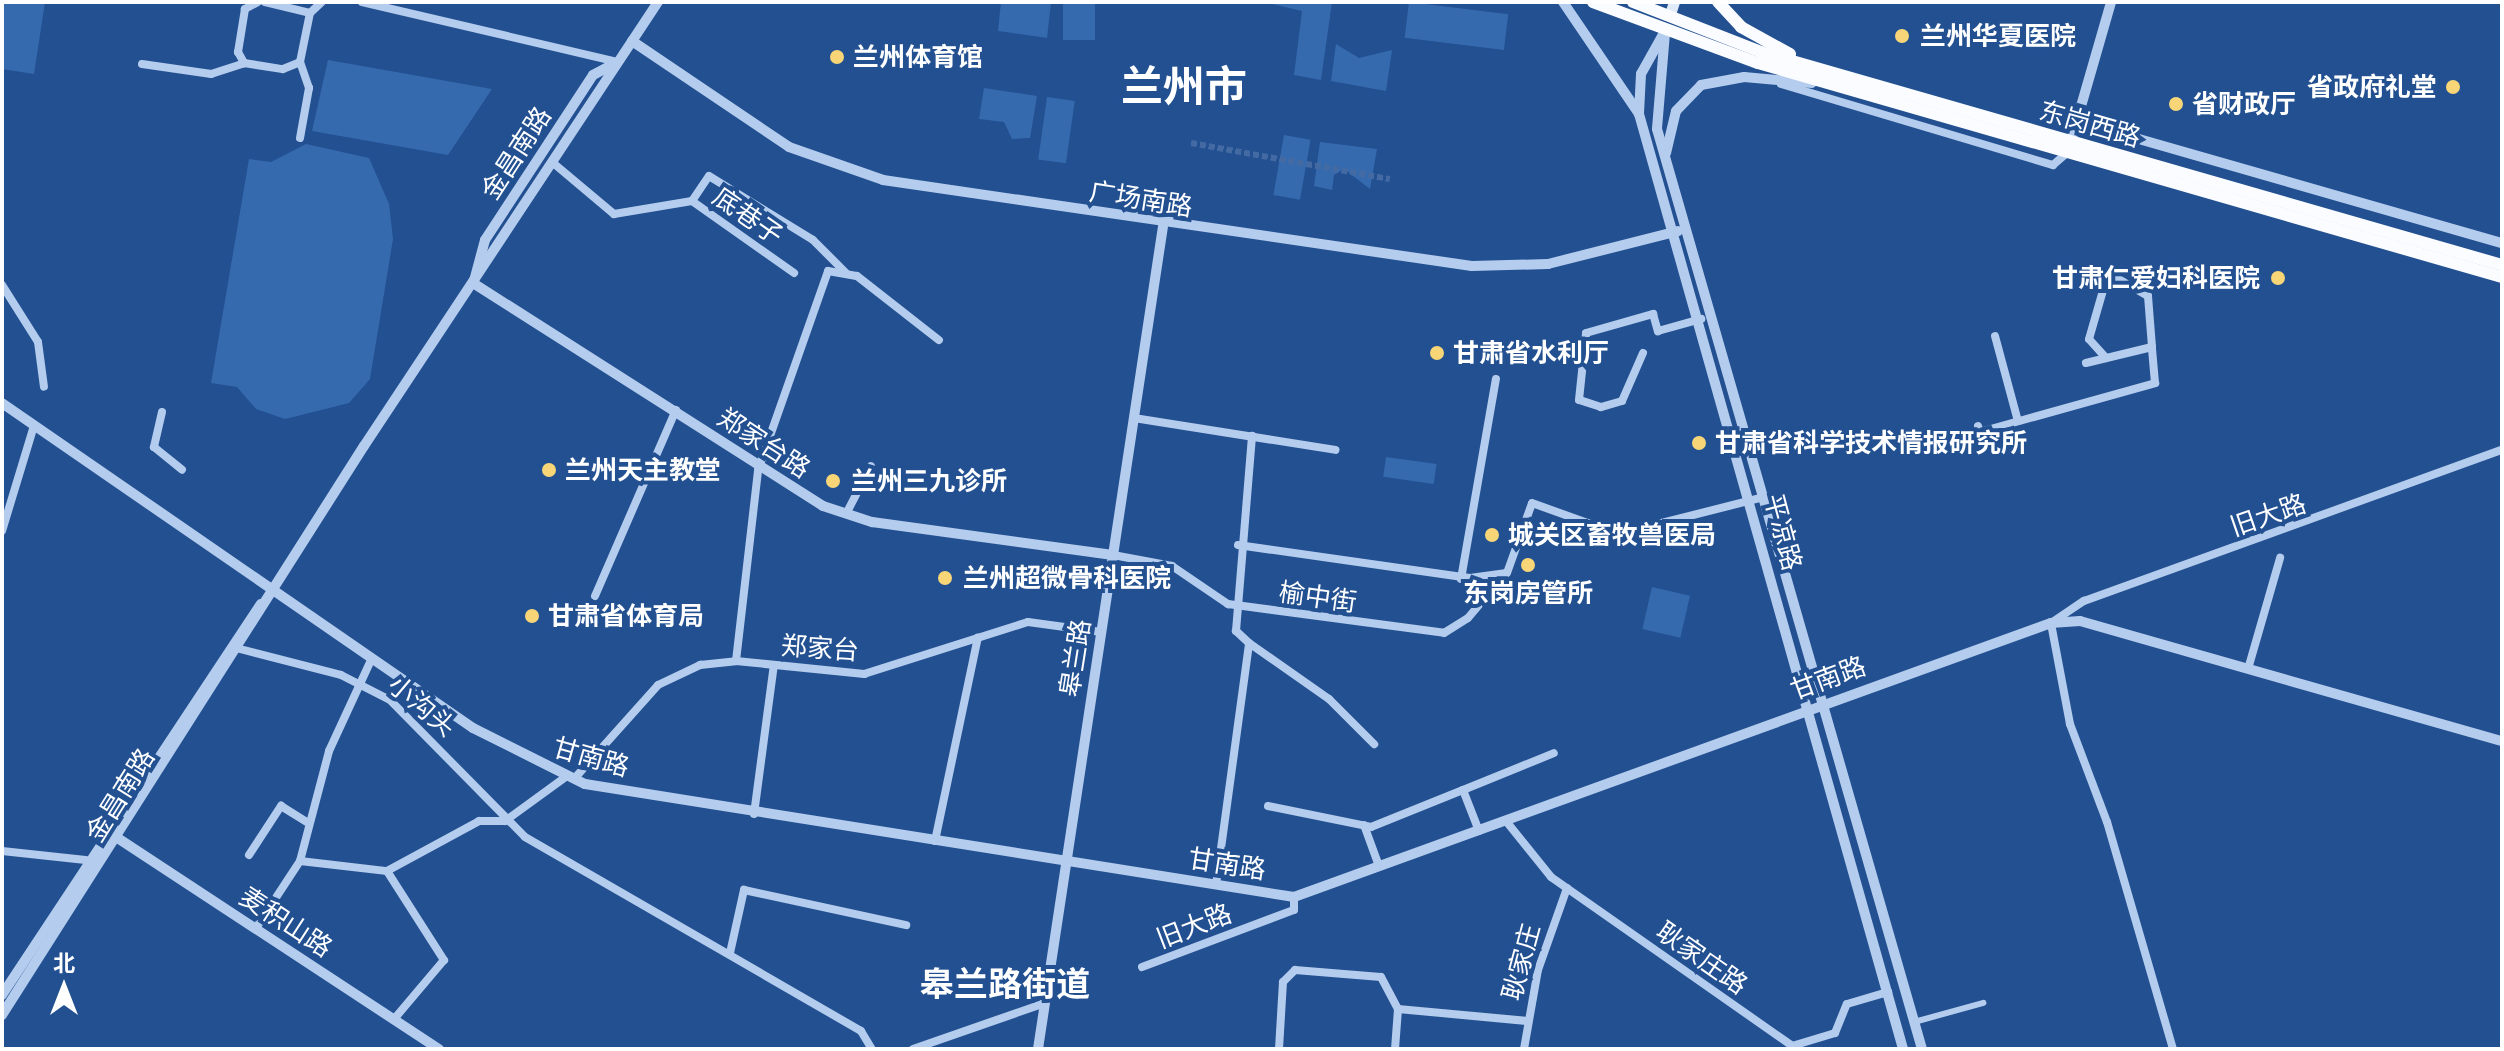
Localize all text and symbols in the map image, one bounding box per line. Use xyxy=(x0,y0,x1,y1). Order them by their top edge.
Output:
place label: 兰州华夏医院 xyxy=(1920,20,2076,52)
marker: 兰州华夏医院 xyxy=(1891,25,1913,47)
place label: 兰州体育馆 xyxy=(853,41,983,73)
marker: 兰州体育馆 xyxy=(828,48,846,66)
district label: 兰州市 xyxy=(1121,60,1247,110)
place label: 省政府礼堂 xyxy=(2307,71,2437,103)
marker: 省政府礼堂 xyxy=(2444,78,2462,96)
place label: 省财政厅 xyxy=(2192,88,2296,120)
street label: 东岗西路 xyxy=(2036,95,2144,153)
marker: 省财政厅 xyxy=(2167,95,2185,113)
street label: 金昌南路 xyxy=(475,101,557,205)
street label: 广场南路 xyxy=(1087,175,1195,223)
street label: 底巷子 xyxy=(707,181,789,251)
place label: 甘肃仁爱妇科医院 xyxy=(2052,262,2260,294)
marker: 甘肃仁爱妇科医院 xyxy=(2267,267,2289,289)
place label: 甘肃省水利厅 xyxy=(1453,337,1609,369)
marker: 甘肃省水利厅 xyxy=(1428,344,1446,362)
street label: 郑家台路 xyxy=(712,402,816,484)
place label: 甘肃省科学技术情报研究所 xyxy=(1715,427,2027,459)
marker: 甘肃省科学技术情报研究所 xyxy=(1690,434,1708,452)
place label: 兰州天主教堂 xyxy=(565,454,721,486)
marker: 兰州天主教堂 xyxy=(540,461,558,479)
place label: 兰州三九诊所 xyxy=(851,465,1007,497)
marker: 兰州三九诊所 xyxy=(822,470,844,492)
street label: 旧大路 xyxy=(2226,488,2310,542)
street label: 平凉路 xyxy=(1758,490,1808,574)
place label: 城关区畜牧兽医局 xyxy=(1508,519,1716,551)
marker: 城关区畜牧兽医局 xyxy=(1483,526,1501,544)
marker: 东岗房管所 xyxy=(1519,556,1537,574)
place label: 兰州超微骨科医院 xyxy=(963,562,1171,594)
marker: 兰州超微骨科医院 xyxy=(934,567,956,589)
street label: 榆中街 xyxy=(1277,576,1359,618)
place label: 东岗房管所 xyxy=(1463,577,1593,609)
place label: 甘肃省体育局 xyxy=(548,600,704,632)
marker: 甘肃省体育局 xyxy=(523,607,541,625)
street label: 皋兰路 xyxy=(1053,617,1097,699)
street label: 郑家台 xyxy=(780,630,860,666)
street label: 甘南路 xyxy=(1786,650,1870,706)
street label: 小沟头 xyxy=(382,669,462,743)
street label: 甘南路 xyxy=(549,731,633,783)
street label: 金昌南路 xyxy=(79,743,161,847)
street label: 甘南路 xyxy=(1186,842,1268,886)
street label: 麦积山路 xyxy=(234,881,338,963)
street label: 旧大路 xyxy=(1152,897,1236,955)
street label: 耿家庄路 xyxy=(1650,915,1754,1001)
street label: 耿家庄 xyxy=(1496,920,1546,1004)
north arrow xyxy=(24,947,104,1027)
text: 北 xyxy=(53,949,75,976)
district label: 皋兰路街道 xyxy=(920,963,1090,1003)

